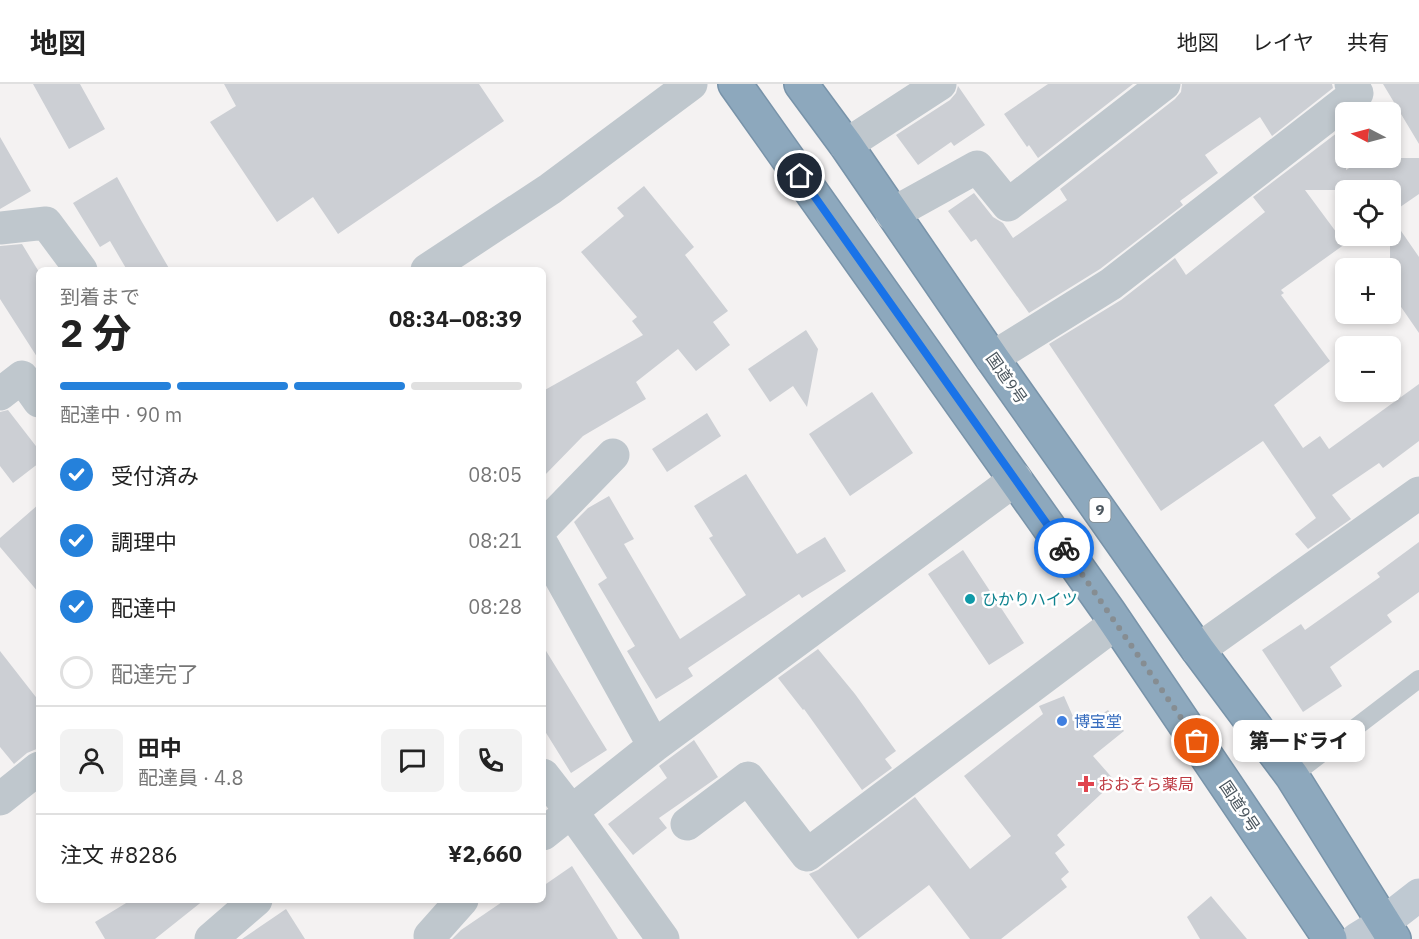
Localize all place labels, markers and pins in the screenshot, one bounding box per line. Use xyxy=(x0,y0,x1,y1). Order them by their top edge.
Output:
pin xyxy=(774,150,825,201)
place label: ひかりハイツ xyxy=(982,589,1078,609)
marker: ひかりハイツ xyxy=(963,592,977,606)
place label: 博宝堂 xyxy=(1074,711,1122,731)
marker: 博宝堂 xyxy=(1055,714,1069,728)
pin xyxy=(1171,715,1222,766)
callout: 第一ドライ xyxy=(1233,720,1365,762)
place label: おおそら薬局 xyxy=(1098,774,1194,794)
marker: おおそら薬局 xyxy=(1079,777,1093,791)

